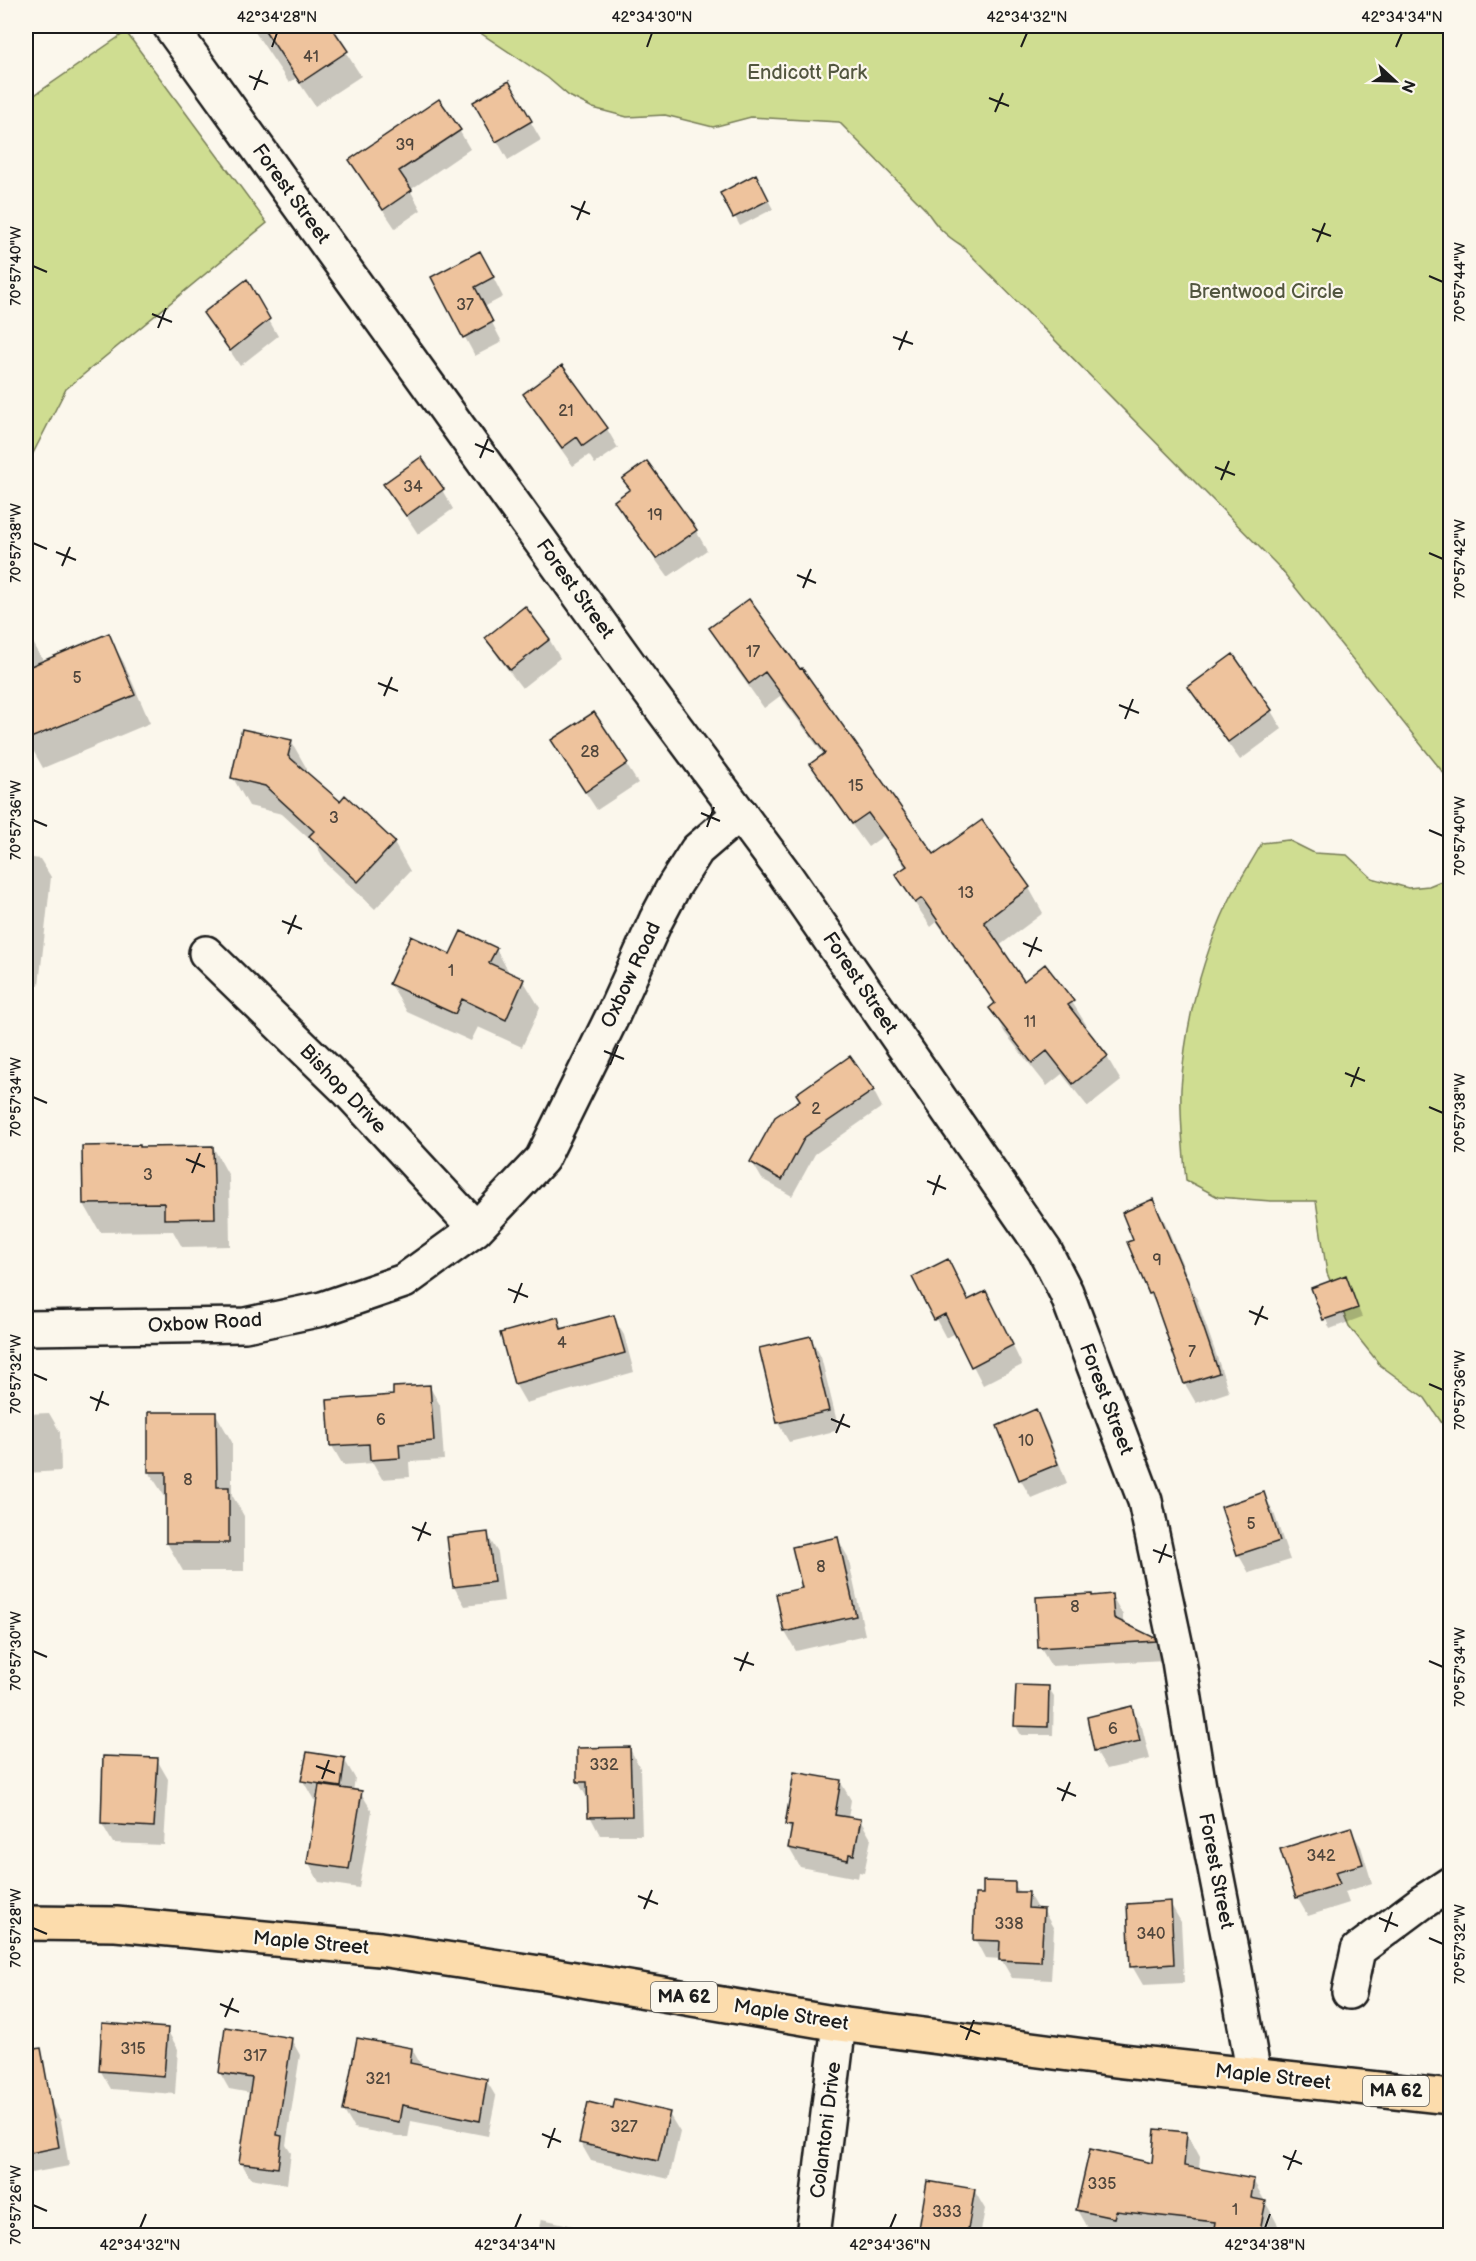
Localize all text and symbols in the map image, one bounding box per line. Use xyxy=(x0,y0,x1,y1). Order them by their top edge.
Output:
text: 42°34'28"N xyxy=(237,8,317,27)
text: 42°34'30"N xyxy=(611,8,693,27)
text: 42°34'32"N xyxy=(986,8,1068,27)
text: 42°34'34"N xyxy=(1361,8,1443,27)
house number: 41 xyxy=(303,48,319,67)
north arrow xyxy=(1365,51,1425,111)
park label: Endicott Park xyxy=(747,61,867,85)
text: N xyxy=(1396,77,1419,95)
house number: 39 xyxy=(395,136,415,155)
street label: Forest Street xyxy=(247,139,335,249)
text: 70°57'40"W xyxy=(7,226,26,306)
text: 70°57'44"W xyxy=(1451,242,1470,322)
park label: Brentwood Circle xyxy=(1188,280,1344,304)
house number: 37 xyxy=(456,296,474,315)
house number: 21 xyxy=(558,402,574,421)
house number: 34 xyxy=(403,478,423,497)
text: 70°57'38"W xyxy=(7,503,26,583)
house number: 19 xyxy=(647,506,663,525)
text: 70°57'42"W xyxy=(1451,519,1470,599)
street label: Forest Street xyxy=(531,534,619,644)
house number: 17 xyxy=(746,643,760,662)
house number: 5 xyxy=(72,669,82,688)
house number: 28 xyxy=(581,743,599,762)
house number: 15 xyxy=(848,777,864,796)
text: 70°57'36"W xyxy=(7,780,26,860)
text: 70°57'40"W xyxy=(1451,796,1470,876)
house number: 3 xyxy=(329,809,339,828)
house number: 13 xyxy=(958,884,974,903)
street label: Oxbow Road xyxy=(596,918,666,1032)
street label: Forest Street xyxy=(817,928,903,1038)
house number: 1 xyxy=(448,962,454,981)
house number: 11 xyxy=(1024,1013,1036,1032)
street label: Bishop Drive xyxy=(295,1039,392,1139)
text: 70°57'34"W xyxy=(7,1057,26,1137)
text: 70°57'38"W xyxy=(1451,1073,1470,1153)
house number: 2 xyxy=(811,1100,821,1119)
house number: 3 xyxy=(143,1166,153,1185)
house number: 9 xyxy=(1152,1251,1162,1270)
street label: Oxbow Road xyxy=(147,1308,263,1338)
text: 70°57'32"W xyxy=(7,1334,26,1414)
house number: 4 xyxy=(557,1334,567,1353)
street label: Forest Street xyxy=(1074,1340,1138,1458)
house number: 7 xyxy=(1188,1343,1196,1362)
text: 70°57'36"W xyxy=(1451,1350,1470,1430)
house number: 6 xyxy=(376,1411,386,1430)
house number: 10 xyxy=(1018,1432,1034,1451)
house number: 8 xyxy=(183,1471,193,1490)
house number: 5 xyxy=(1246,1515,1256,1534)
house number: 8 xyxy=(816,1558,826,1577)
house number: 8 xyxy=(1070,1598,1080,1617)
text: 70°57'30"W xyxy=(7,1611,26,1691)
text: 70°57'34"W xyxy=(1451,1627,1470,1707)
house number: 6 xyxy=(1108,1720,1118,1739)
house number: 332 xyxy=(589,1756,619,1775)
street label: Forest Street xyxy=(1193,1811,1239,1931)
house number: 342 xyxy=(1306,1847,1336,1866)
text: 70°57'28"W xyxy=(7,1888,26,1968)
text: 70°57'32"W xyxy=(1451,1904,1470,1984)
house number: 338 xyxy=(994,1915,1024,1934)
house number: 340 xyxy=(1136,1925,1166,1944)
street label: Maple Street xyxy=(252,1926,370,1960)
road number: MA 62 xyxy=(651,1982,717,2012)
street label: Maple Street xyxy=(732,1994,850,2036)
house number: 315 xyxy=(120,2040,146,2059)
house number: 317 xyxy=(243,2047,267,2066)
street label: Maple Street xyxy=(1214,2059,1332,2095)
street label: Colantoni Drive xyxy=(806,2060,846,2200)
house number: 321 xyxy=(365,2070,391,2089)
road number: MA 62 xyxy=(1363,2076,1429,2106)
house number: 327 xyxy=(610,2118,638,2137)
text: 70°57'26"W xyxy=(7,2165,26,2245)
house number: 335 xyxy=(1088,2175,1116,2194)
house number: 1 xyxy=(1232,2201,1238,2220)
house number: 333 xyxy=(932,2203,962,2222)
text: 42°34'32"N xyxy=(99,2236,181,2255)
text: 42°34'34"N xyxy=(474,2236,556,2255)
text: 42°34'36"N xyxy=(849,2236,931,2255)
text: 42°34'38"N xyxy=(1224,2236,1306,2255)

